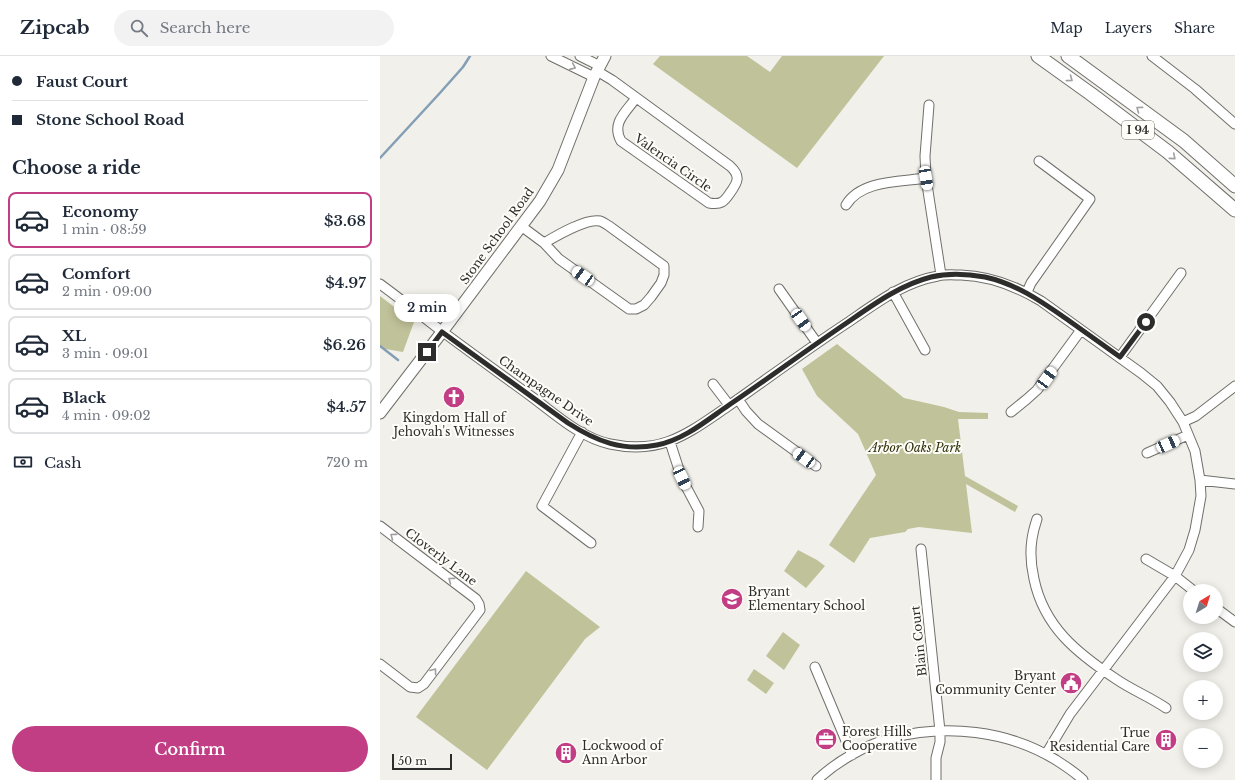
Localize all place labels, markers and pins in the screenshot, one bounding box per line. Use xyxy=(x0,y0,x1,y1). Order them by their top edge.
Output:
church icon: Kingdom Hall of Jehovah's Witnesses xyxy=(441,384,467,410)
place label: Kingdom Hall of Jehovah's Witnesses xyxy=(392,410,514,439)
place label: Bryant Elementary School xyxy=(748,584,865,613)
school or university icon: Bryant Elementary School xyxy=(719,586,745,612)
place label: Bryant Community Center xyxy=(935,668,1056,697)
public building icon: Bryant Community Center xyxy=(1058,670,1084,696)
place label: Forest Hills Cooperative xyxy=(842,724,917,753)
place label: True Residential Care xyxy=(1050,725,1150,754)
office icon: Forest Hills Cooperative xyxy=(813,726,839,752)
building icon: True Residential Care xyxy=(1153,727,1179,753)
place label: Lockwood of Ann Arbor xyxy=(581,738,665,767)
building icon: Lockwood of Ann Arbor xyxy=(553,740,579,766)

